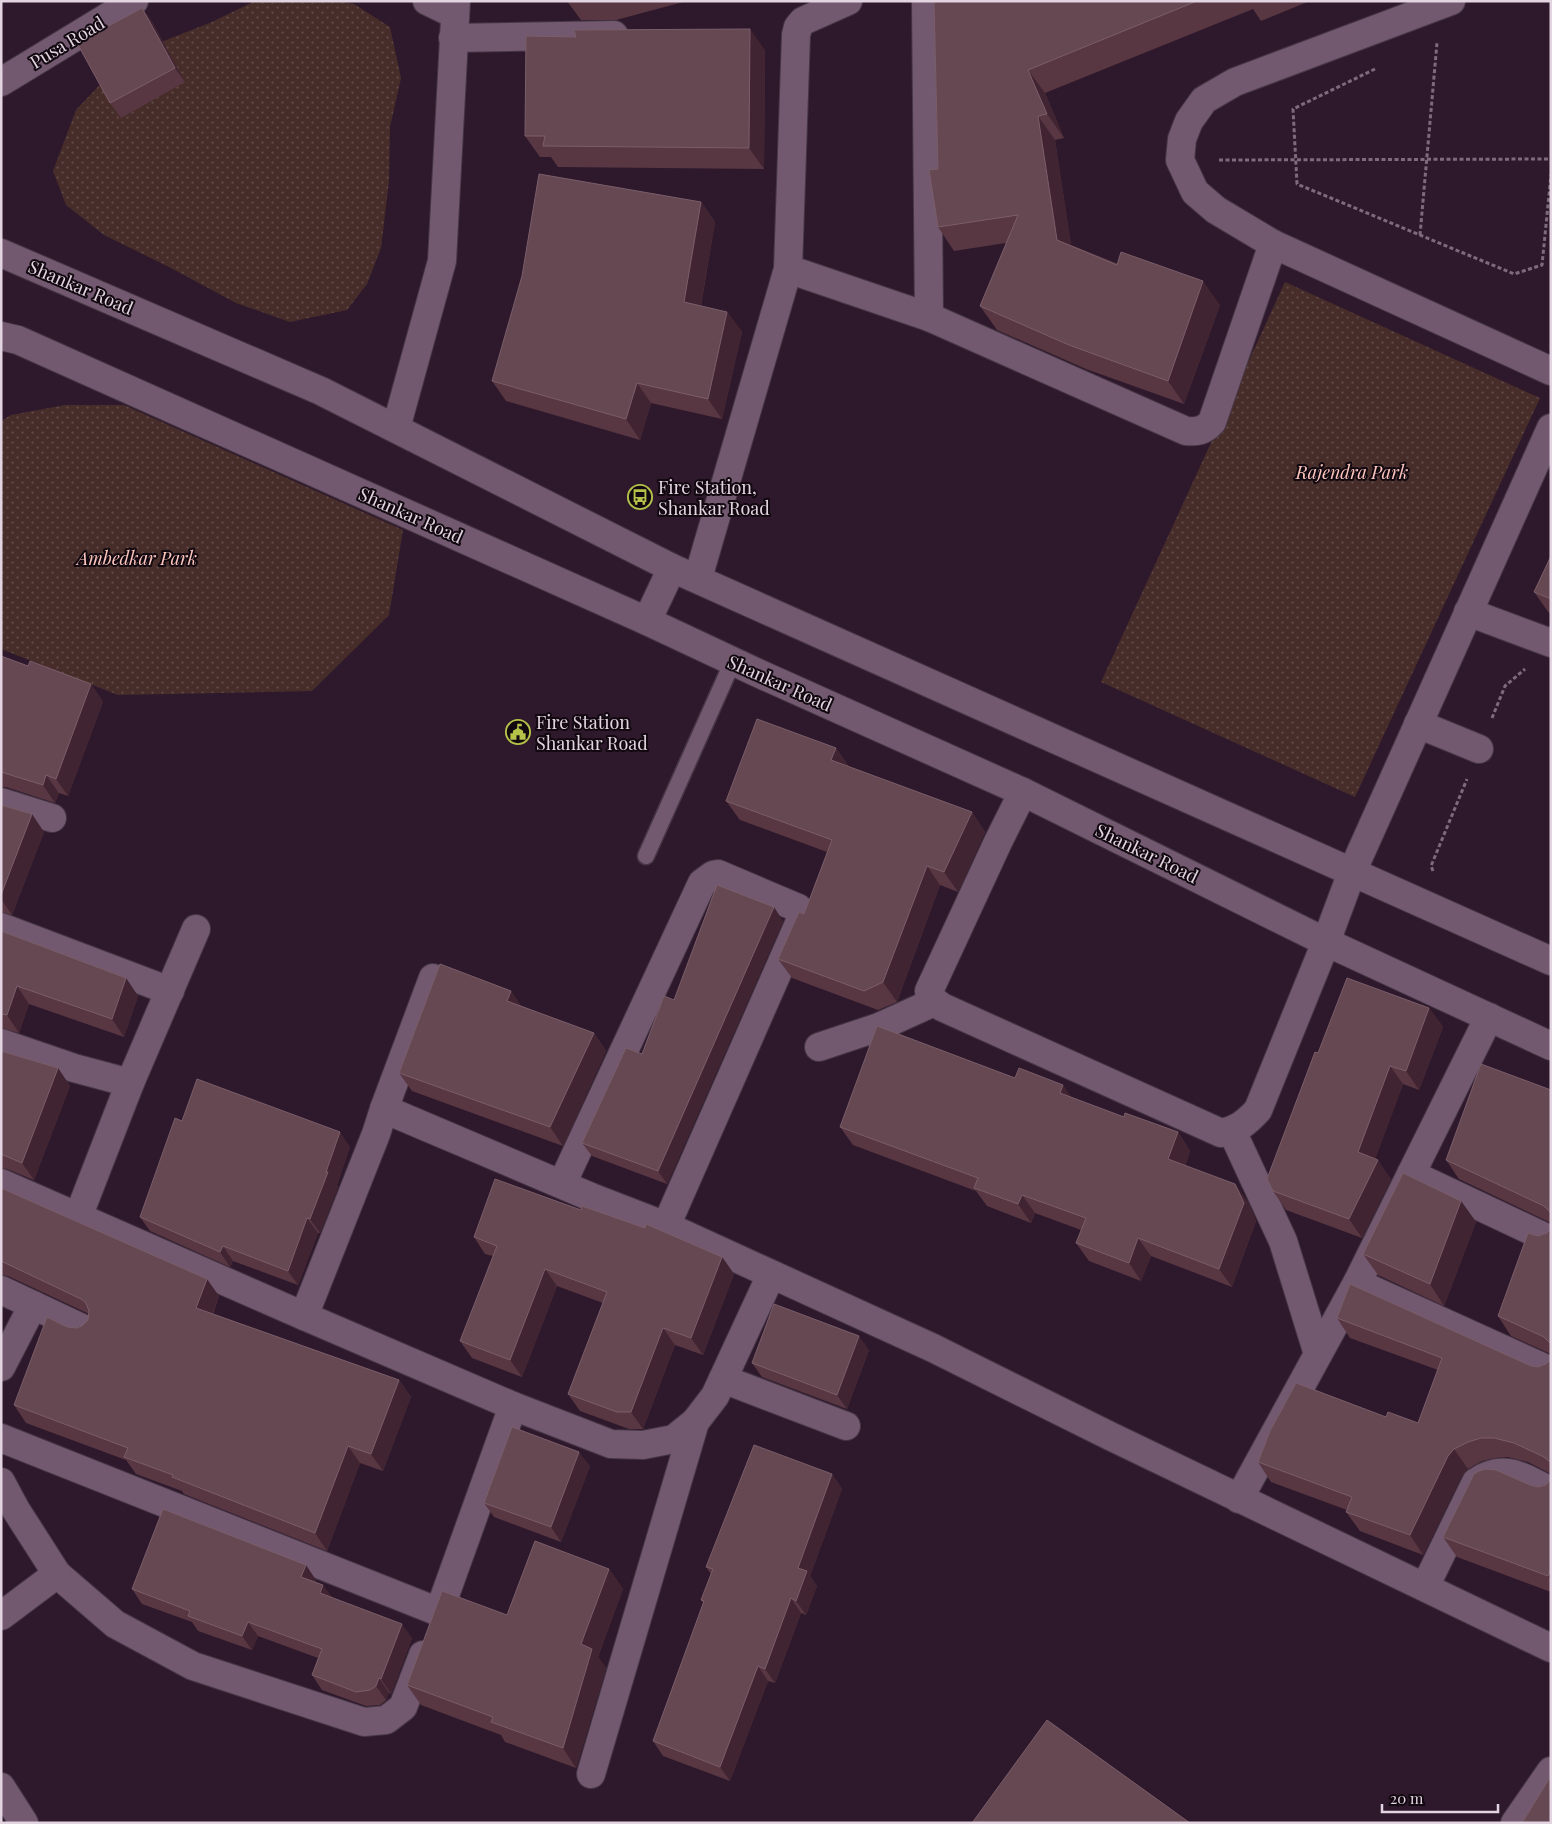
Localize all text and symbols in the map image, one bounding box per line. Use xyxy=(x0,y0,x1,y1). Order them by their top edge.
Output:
street label: Pusa Road xyxy=(25,10,109,74)
street label: Shankar Road xyxy=(25,254,138,320)
park label: Rajendra Park xyxy=(1295,460,1408,484)
place label: Fire Station, Shankar Road xyxy=(658,475,770,520)
street label: Shankar Road xyxy=(355,481,467,549)
bus stop icon: Fire Station, Shankar Road xyxy=(627,484,653,510)
park label: Ambedkar Park xyxy=(75,546,197,570)
street label: Shankar Road xyxy=(724,649,836,717)
place label: Fire Station Shankar Road xyxy=(536,710,648,755)
public building icon: Fire Station Shankar Road xyxy=(505,719,531,745)
street label: Shankar Road xyxy=(1092,818,1203,889)
scale bar xyxy=(1382,1782,1498,1814)
text: 20 m xyxy=(1390,1788,1424,1808)

